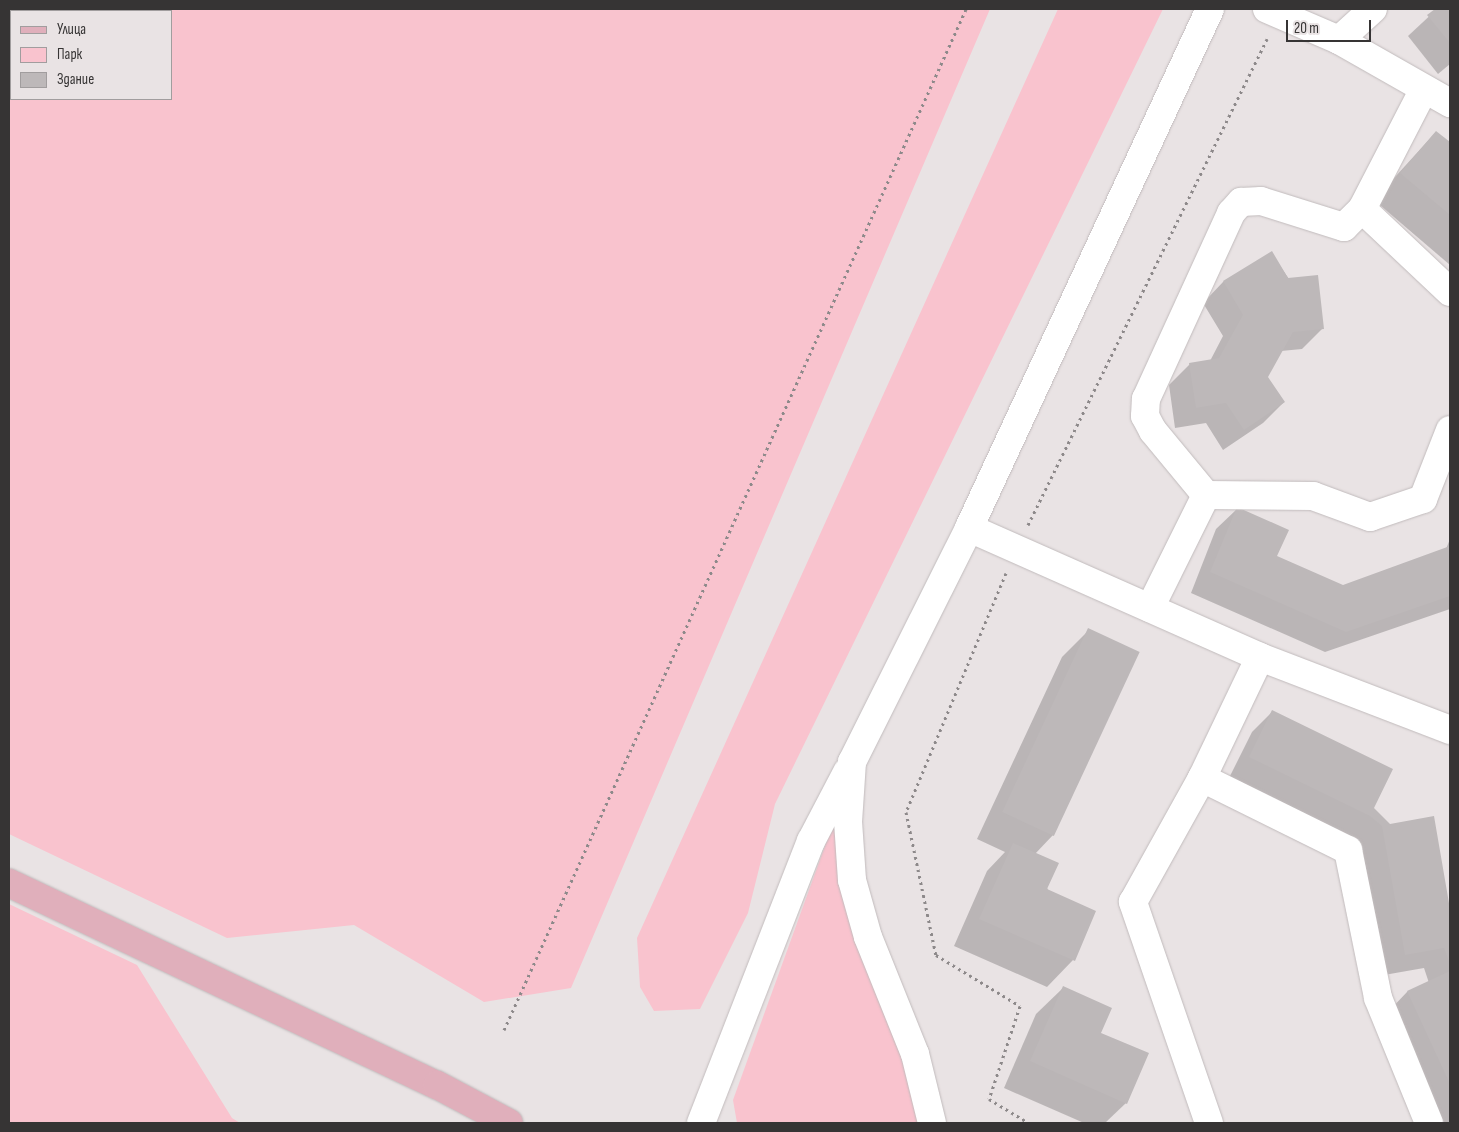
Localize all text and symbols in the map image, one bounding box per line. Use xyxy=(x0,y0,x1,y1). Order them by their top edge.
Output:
legend xyxy=(10,10,172,100)
scale bar xyxy=(1289,10,1374,42)
text: 20 m xyxy=(1294,19,1319,38)
text: Улица xyxy=(57,20,86,39)
text: Парк xyxy=(57,45,82,64)
text: Здание xyxy=(57,70,94,89)

